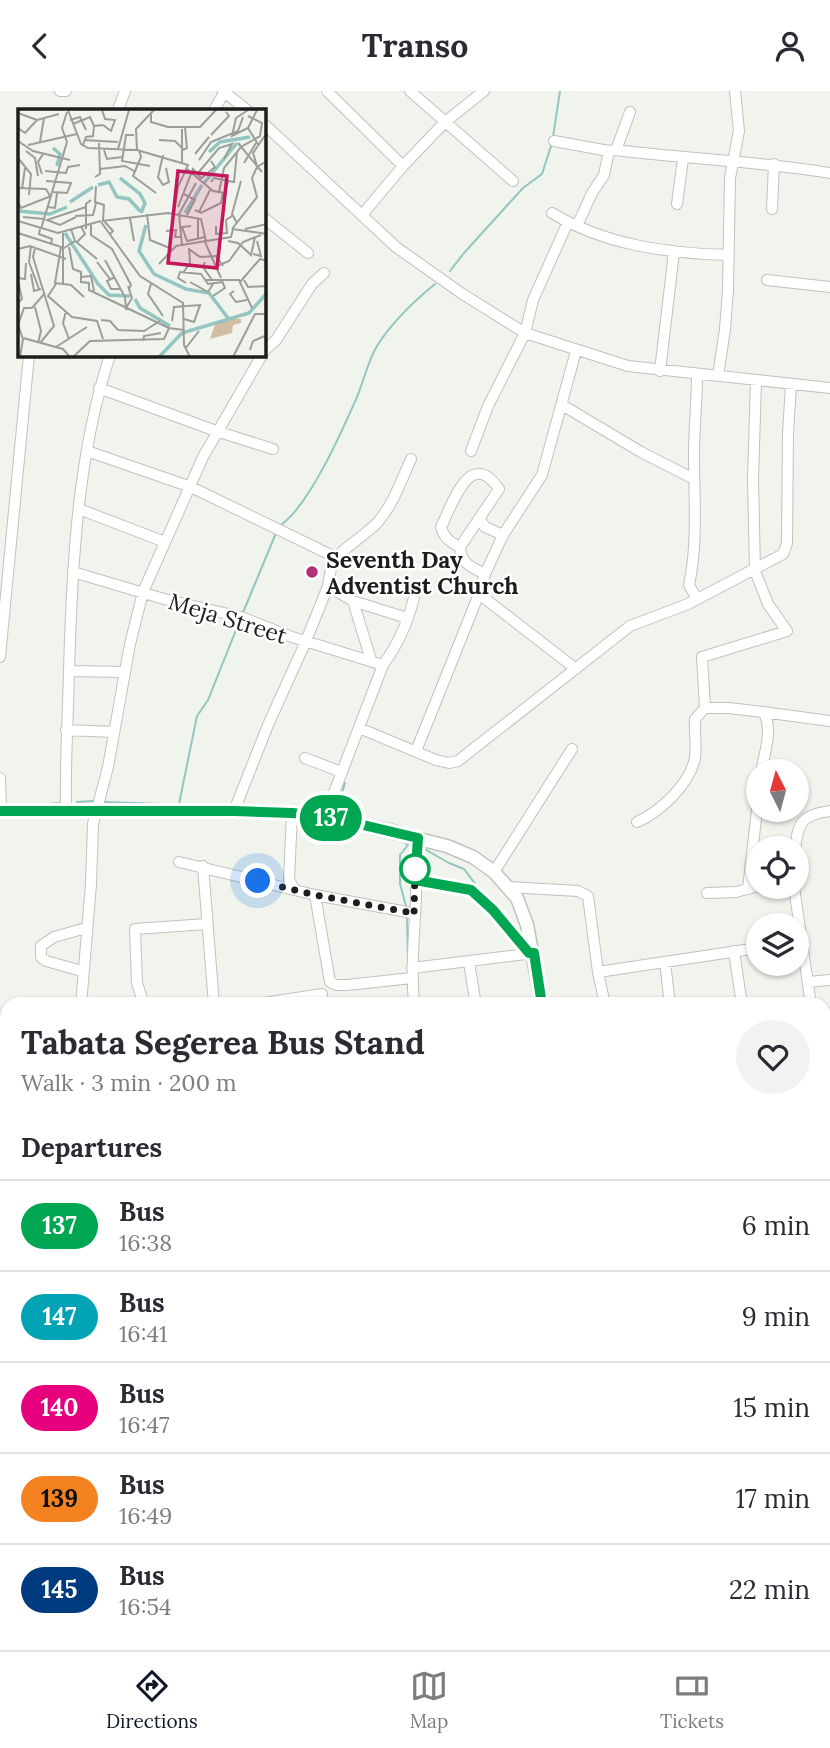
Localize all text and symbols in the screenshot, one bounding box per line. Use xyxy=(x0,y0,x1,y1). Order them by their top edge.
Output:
text: Transo xyxy=(362,25,468,66)
icon: back xyxy=(21,27,59,65)
icon: person xyxy=(771,27,809,65)
inset map xyxy=(18,109,266,357)
place label: Seventh Day Adventist Church xyxy=(326,545,519,600)
marker: Seventh Day Adventist Church xyxy=(304,564,320,580)
street label: Meja Street xyxy=(165,586,291,650)
north arrow xyxy=(746,759,808,823)
map controls xyxy=(746,759,809,976)
line badge: 137 xyxy=(291,795,371,841)
text: 137 xyxy=(314,802,348,833)
button: locate xyxy=(746,836,809,899)
unlabelled marker xyxy=(400,854,430,884)
your location xyxy=(240,863,275,898)
button: layers xyxy=(746,913,809,976)
button: heart xyxy=(736,1020,810,1094)
text: Tabata Segerea Bus Stand xyxy=(21,1021,425,1063)
text: Walk · 3 min · 200 m xyxy=(21,1068,237,1097)
text: Departures xyxy=(21,1131,162,1164)
text: Bus xyxy=(119,1195,165,1228)
text: 6 min xyxy=(742,1209,810,1242)
text: 137 xyxy=(42,1210,77,1241)
text: 16:38 xyxy=(119,1228,172,1257)
text: Bus xyxy=(119,1286,165,1319)
text: 9 min xyxy=(742,1300,810,1333)
text: 147 xyxy=(42,1301,77,1332)
text: 16:41 xyxy=(119,1319,167,1348)
text: Bus xyxy=(119,1377,165,1410)
text: 15 min xyxy=(733,1391,810,1424)
text: 140 xyxy=(40,1392,79,1423)
text: 16:47 xyxy=(119,1410,170,1439)
text: Bus xyxy=(119,1468,165,1501)
text: 17 min xyxy=(735,1482,810,1515)
text: 139 xyxy=(41,1483,78,1514)
text: 16:49 xyxy=(119,1501,172,1530)
text: Bus xyxy=(119,1559,165,1592)
text: 22 min xyxy=(729,1573,810,1606)
text: 145 xyxy=(42,1574,77,1605)
text: 16:54 xyxy=(119,1592,171,1621)
tab: Directions xyxy=(106,1667,198,1733)
tab: Map xyxy=(410,1667,448,1733)
tab: Tickets xyxy=(660,1667,724,1733)

